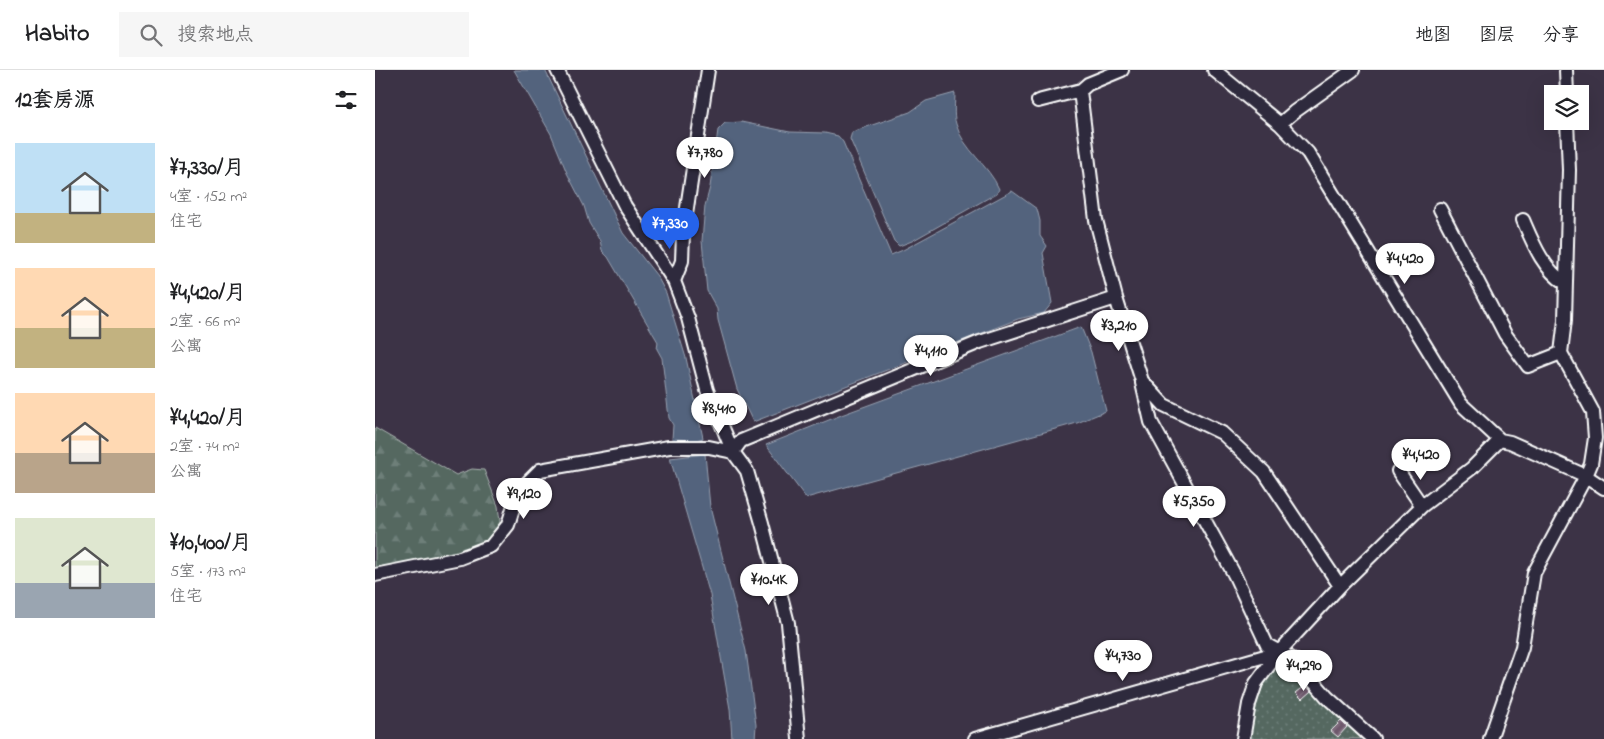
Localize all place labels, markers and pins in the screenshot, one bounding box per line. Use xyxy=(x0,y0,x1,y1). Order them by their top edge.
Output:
pin: ¥7,780 xyxy=(664,136,746,179)
pin: ¥7,330 xyxy=(629,208,711,250)
pin: ¥4,420 xyxy=(1364,242,1446,285)
pin: ¥3,210 xyxy=(1078,310,1160,352)
pin: ¥4,110 xyxy=(890,334,972,377)
pin: ¥8,410 xyxy=(678,392,760,435)
pin: ¥4,420 xyxy=(1380,438,1462,481)
pin: ¥9,120 xyxy=(483,478,565,520)
pin: ¥5,350 xyxy=(1153,486,1235,528)
pin: ¥10.4K xyxy=(728,564,810,606)
pin: ¥4,730 xyxy=(1082,640,1164,682)
pin: ¥4,290 xyxy=(1263,650,1345,692)

